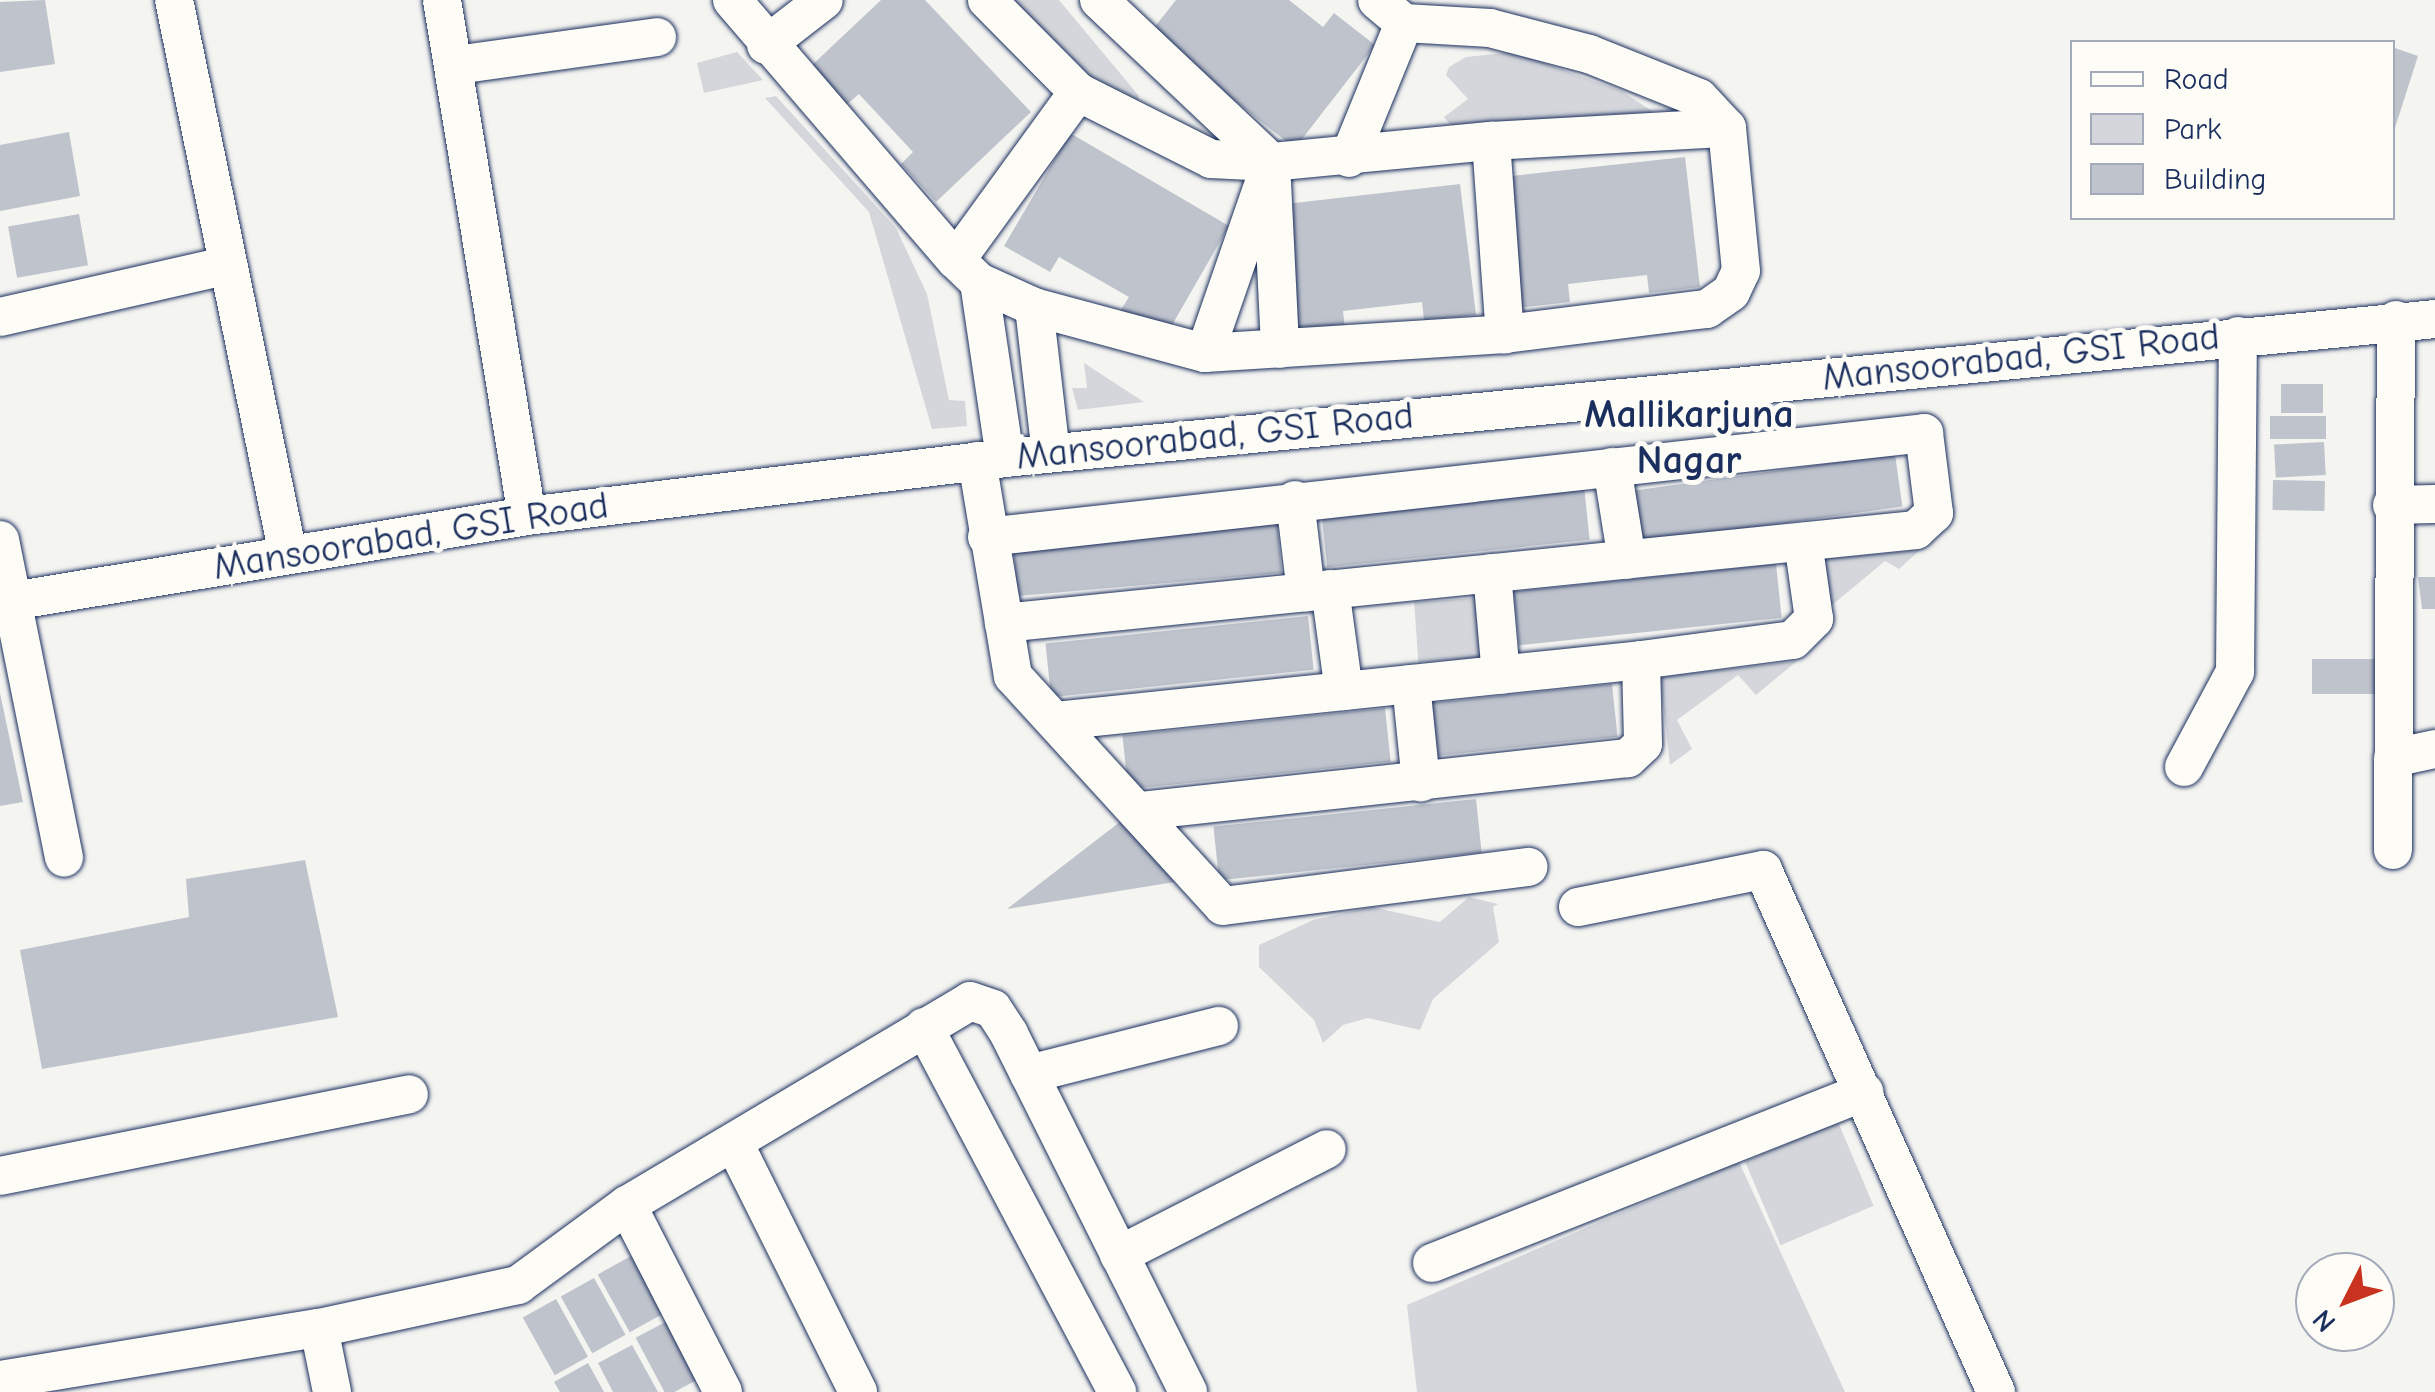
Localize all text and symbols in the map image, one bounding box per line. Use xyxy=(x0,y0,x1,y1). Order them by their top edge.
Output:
legend xyxy=(2070,40,2395,220)
text: Road xyxy=(2164,62,2229,97)
text: Park xyxy=(2164,112,2221,147)
text: Building xyxy=(2164,162,2267,197)
street label: Mansoorabad, GSI Road xyxy=(1820,314,2222,402)
district label: Mallikarjuna Nagar xyxy=(1584,390,1794,484)
street label: Mansoorabad, GSI Road xyxy=(1014,393,1416,481)
street label: Mansoorabad, GSI Road xyxy=(210,483,612,591)
north arrow xyxy=(2295,1252,2395,1352)
text: N xyxy=(2306,1303,2342,1338)

